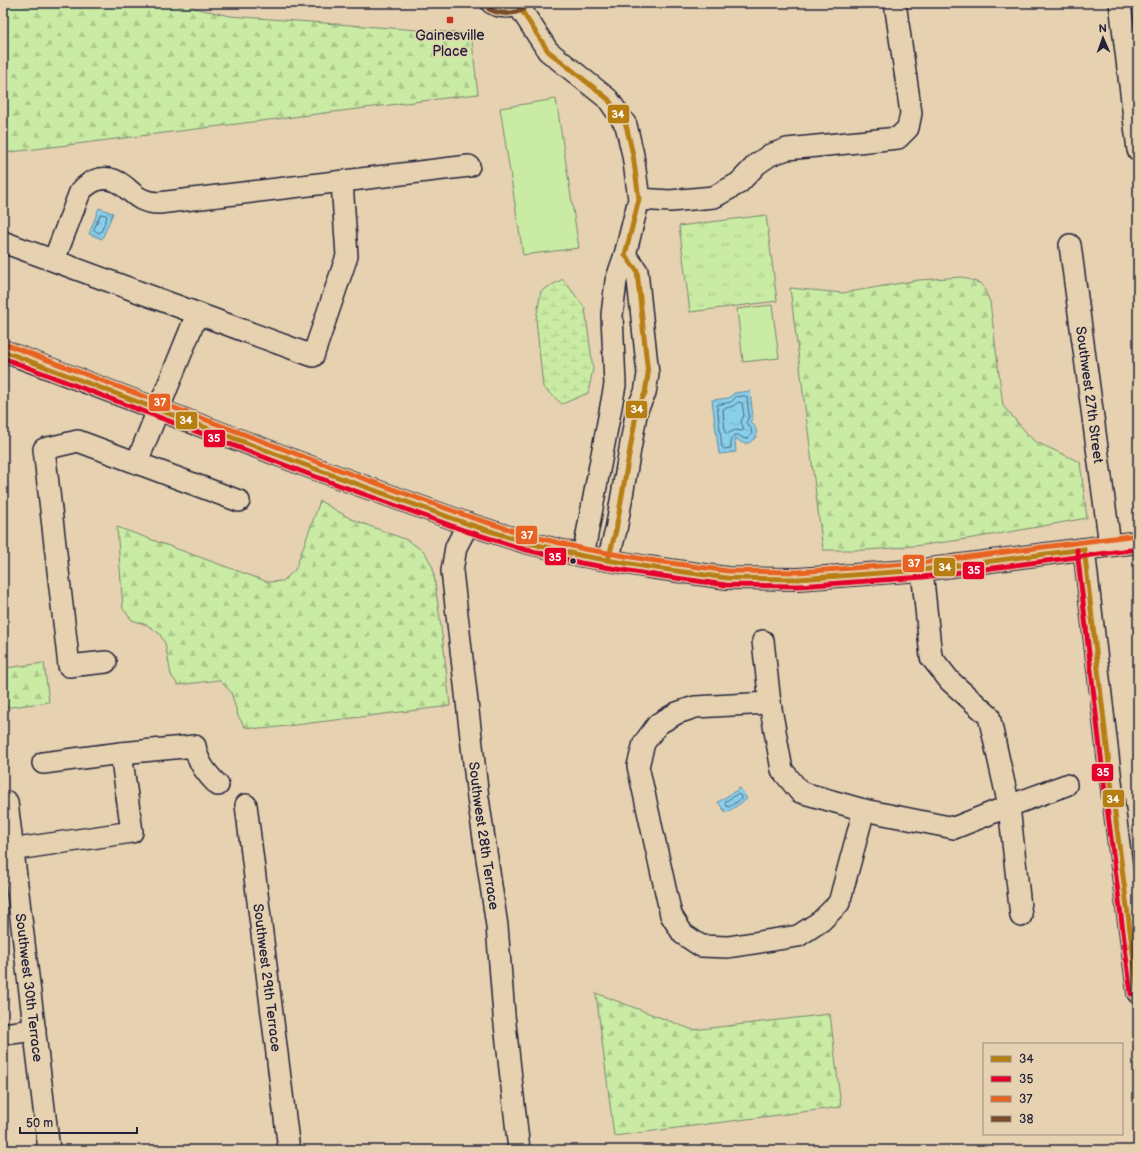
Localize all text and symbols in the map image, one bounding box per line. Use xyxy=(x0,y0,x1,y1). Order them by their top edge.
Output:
marker: Gainesville Place xyxy=(445,15,455,25)
north arrow xyxy=(1083,18,1123,58)
text: N xyxy=(1098,22,1107,35)
place label: Gainesville Place xyxy=(415,27,485,60)
line badge: 34 xyxy=(607,104,630,124)
text: 34 xyxy=(612,108,625,121)
street label: Southwest 27th Street xyxy=(1072,325,1107,465)
line badge: 37 xyxy=(148,393,171,412)
text: 37 xyxy=(154,396,166,409)
line badge: 34 xyxy=(625,400,648,419)
text: 34 xyxy=(631,403,644,416)
line badge: 34 xyxy=(175,411,198,430)
text: 34 xyxy=(180,414,193,427)
line badge: 35 xyxy=(203,429,226,448)
text: 35 xyxy=(208,432,221,445)
line badge: 37 xyxy=(515,525,538,545)
text: 37 xyxy=(521,529,533,542)
line badge: 35 xyxy=(544,547,567,566)
text: 35 xyxy=(549,551,562,564)
line badge: 37 xyxy=(902,554,925,573)
unlabelled marker xyxy=(568,556,578,566)
text: 37 xyxy=(908,557,920,570)
line badge: 34 xyxy=(933,557,956,577)
text: 34 xyxy=(939,561,952,574)
line badge: 35 xyxy=(962,561,985,580)
text: 35 xyxy=(968,564,981,577)
street label: Southwest 28th Terrace xyxy=(465,761,502,911)
line badge: 35 xyxy=(1091,763,1114,782)
text: 35 xyxy=(1097,766,1110,779)
line badge: 34 xyxy=(1102,789,1125,808)
text: 34 xyxy=(1107,793,1120,806)
street label: Southwest 29th Terrace xyxy=(249,903,285,1053)
street label: Southwest 30th Terrace xyxy=(11,912,46,1063)
legend xyxy=(983,1043,1123,1135)
text: 34 xyxy=(1019,1052,1034,1067)
text: 35 xyxy=(1019,1072,1033,1087)
text: 37 xyxy=(1019,1092,1032,1107)
scale bar xyxy=(20,1109,137,1135)
text: 38 xyxy=(1019,1112,1033,1127)
text: 50 m xyxy=(26,1116,53,1131)

